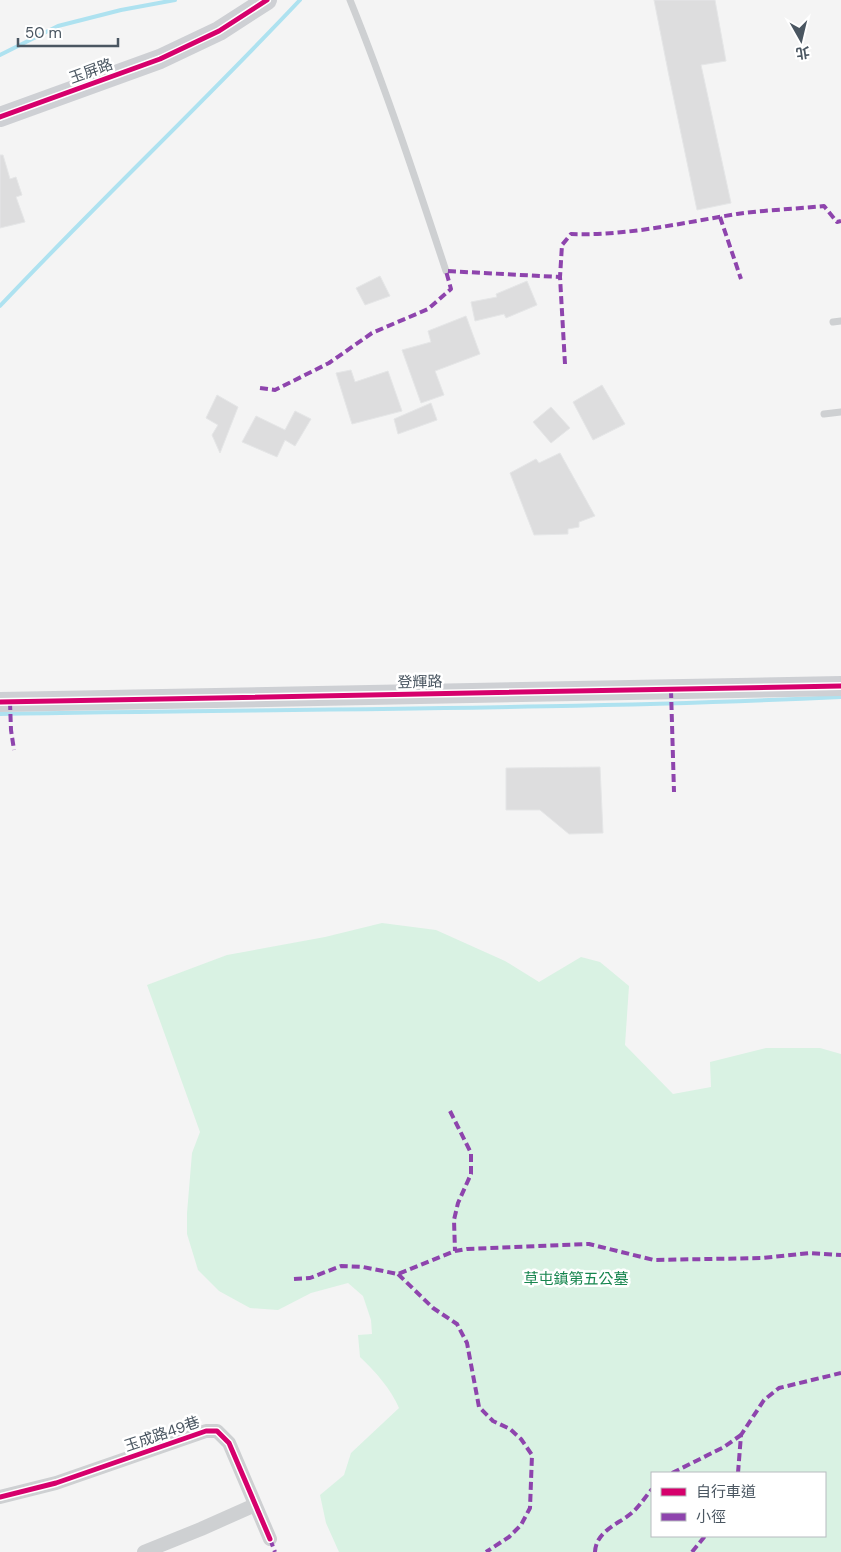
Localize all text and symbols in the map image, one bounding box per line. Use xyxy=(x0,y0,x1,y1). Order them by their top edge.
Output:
scale bar xyxy=(18,15,118,47)
north arrow xyxy=(776,15,826,65)
text: 50 m xyxy=(25,23,62,43)
text: 北 xyxy=(795,43,811,63)
street label: 玉屏路 xyxy=(66,54,116,88)
street label: 登輝路 xyxy=(397,672,443,692)
park label: 草屯鎮第五公墓 xyxy=(523,1269,629,1289)
street label: 玉成路49巷 xyxy=(122,1412,202,1456)
legend xyxy=(651,1472,826,1537)
text: 自行車道 xyxy=(696,1482,756,1502)
text: 小徑 xyxy=(696,1507,726,1527)

